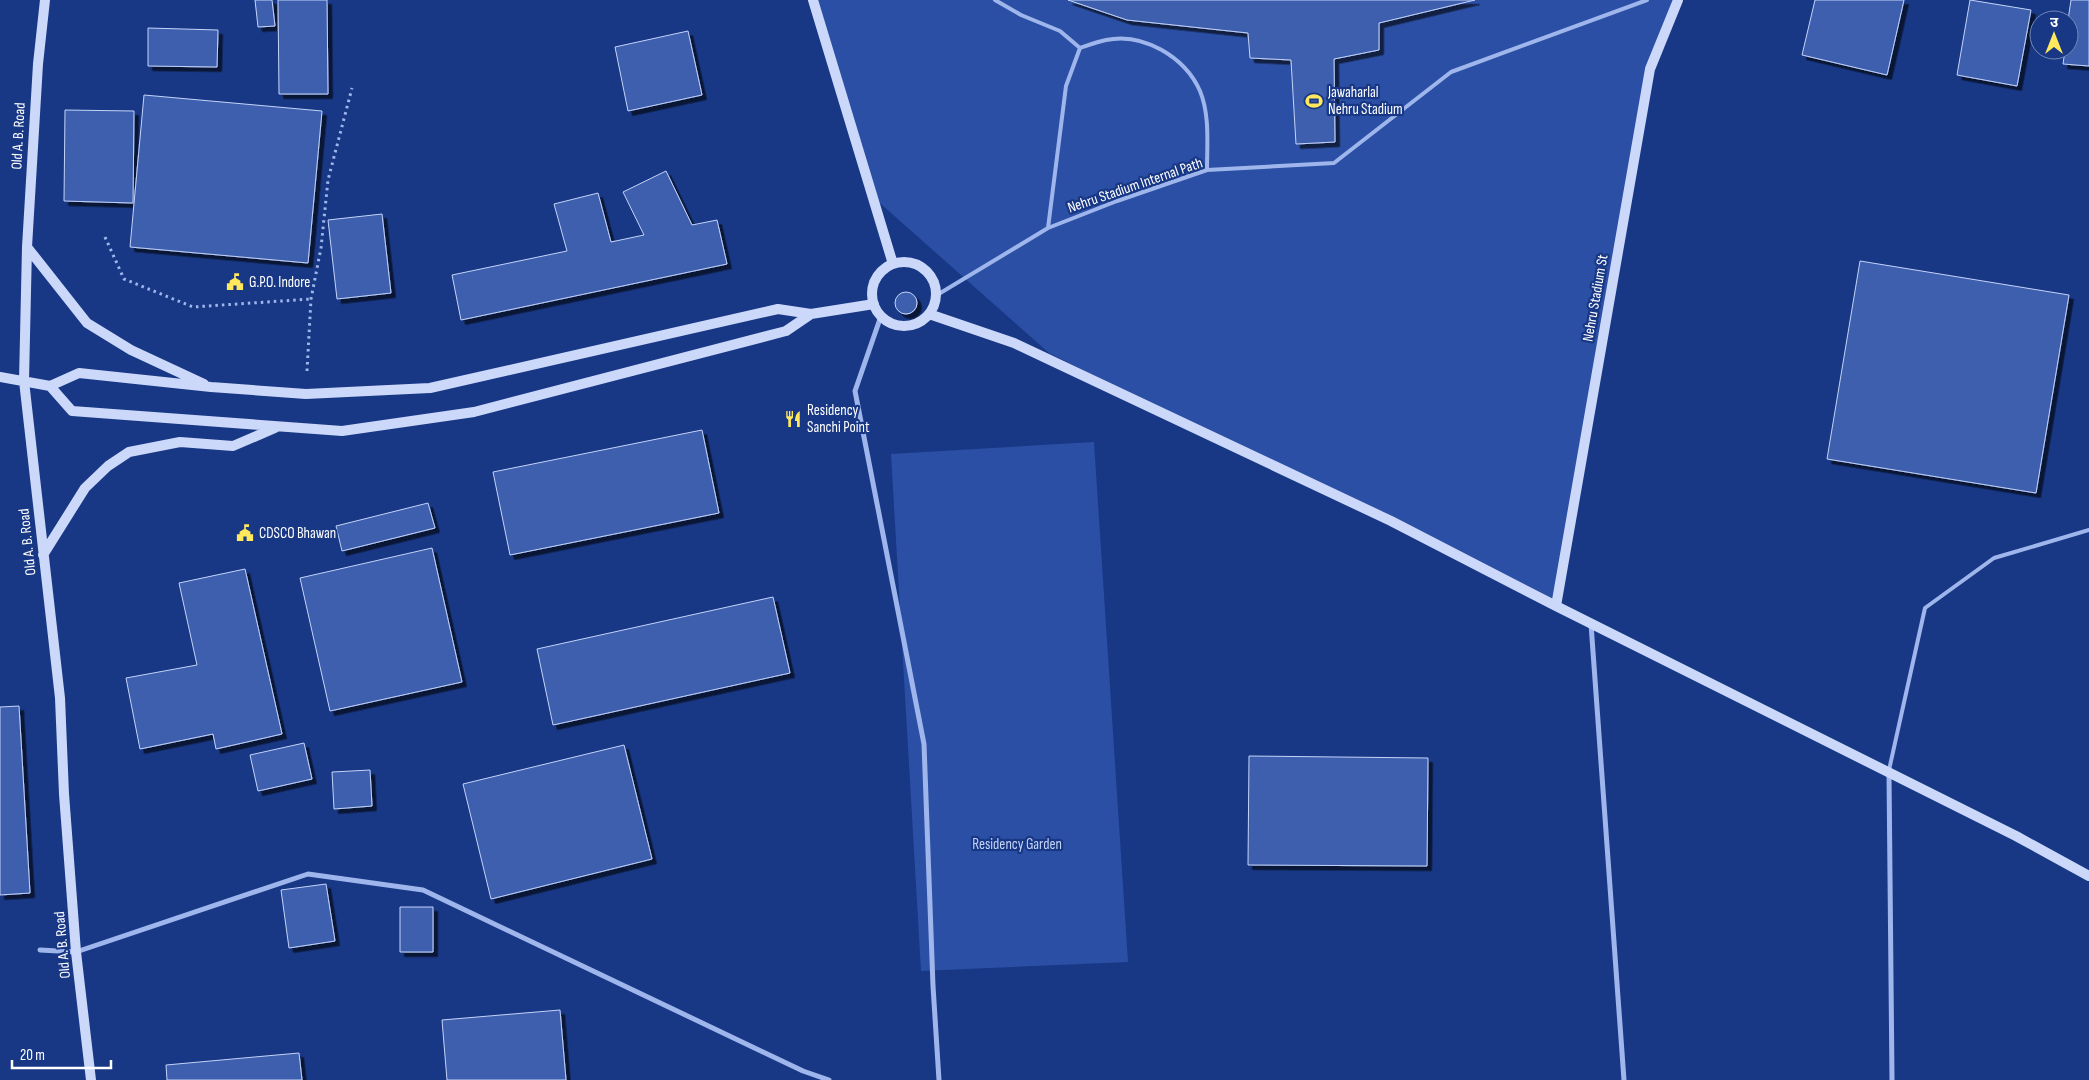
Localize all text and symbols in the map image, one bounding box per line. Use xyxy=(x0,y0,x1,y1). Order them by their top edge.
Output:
north arrow xyxy=(2029,10,2079,60)
text: उ xyxy=(2050,14,2059,31)
place label: Jawaharlal Nehru Stadium xyxy=(1327,83,1403,119)
sports icon: Jawaharlal Nehru Stadium xyxy=(1304,91,1324,111)
street label: Old A. B. Road xyxy=(7,102,30,170)
street label: Nehru Stadium Internal Path xyxy=(1065,153,1205,218)
street label: Nehru Stadium St xyxy=(1578,253,1613,343)
public building icon: G.P.O. Indore xyxy=(225,272,245,292)
place label: G.P.O. Indore xyxy=(249,273,310,292)
place label: Residency Sanchi Point xyxy=(807,401,870,437)
restaurant icon: Residency Sanchi Point xyxy=(783,409,803,429)
street label: Old A. B. Road xyxy=(15,507,40,576)
public building icon: CDSCO Bhawan xyxy=(235,523,255,543)
place label: CDSCO Bhawan xyxy=(259,524,336,543)
park label: Residency Garden xyxy=(972,835,1062,854)
street label: Old A. B. Road xyxy=(50,911,75,979)
scale bar xyxy=(12,1038,111,1070)
text: 20 m xyxy=(20,1046,45,1065)

